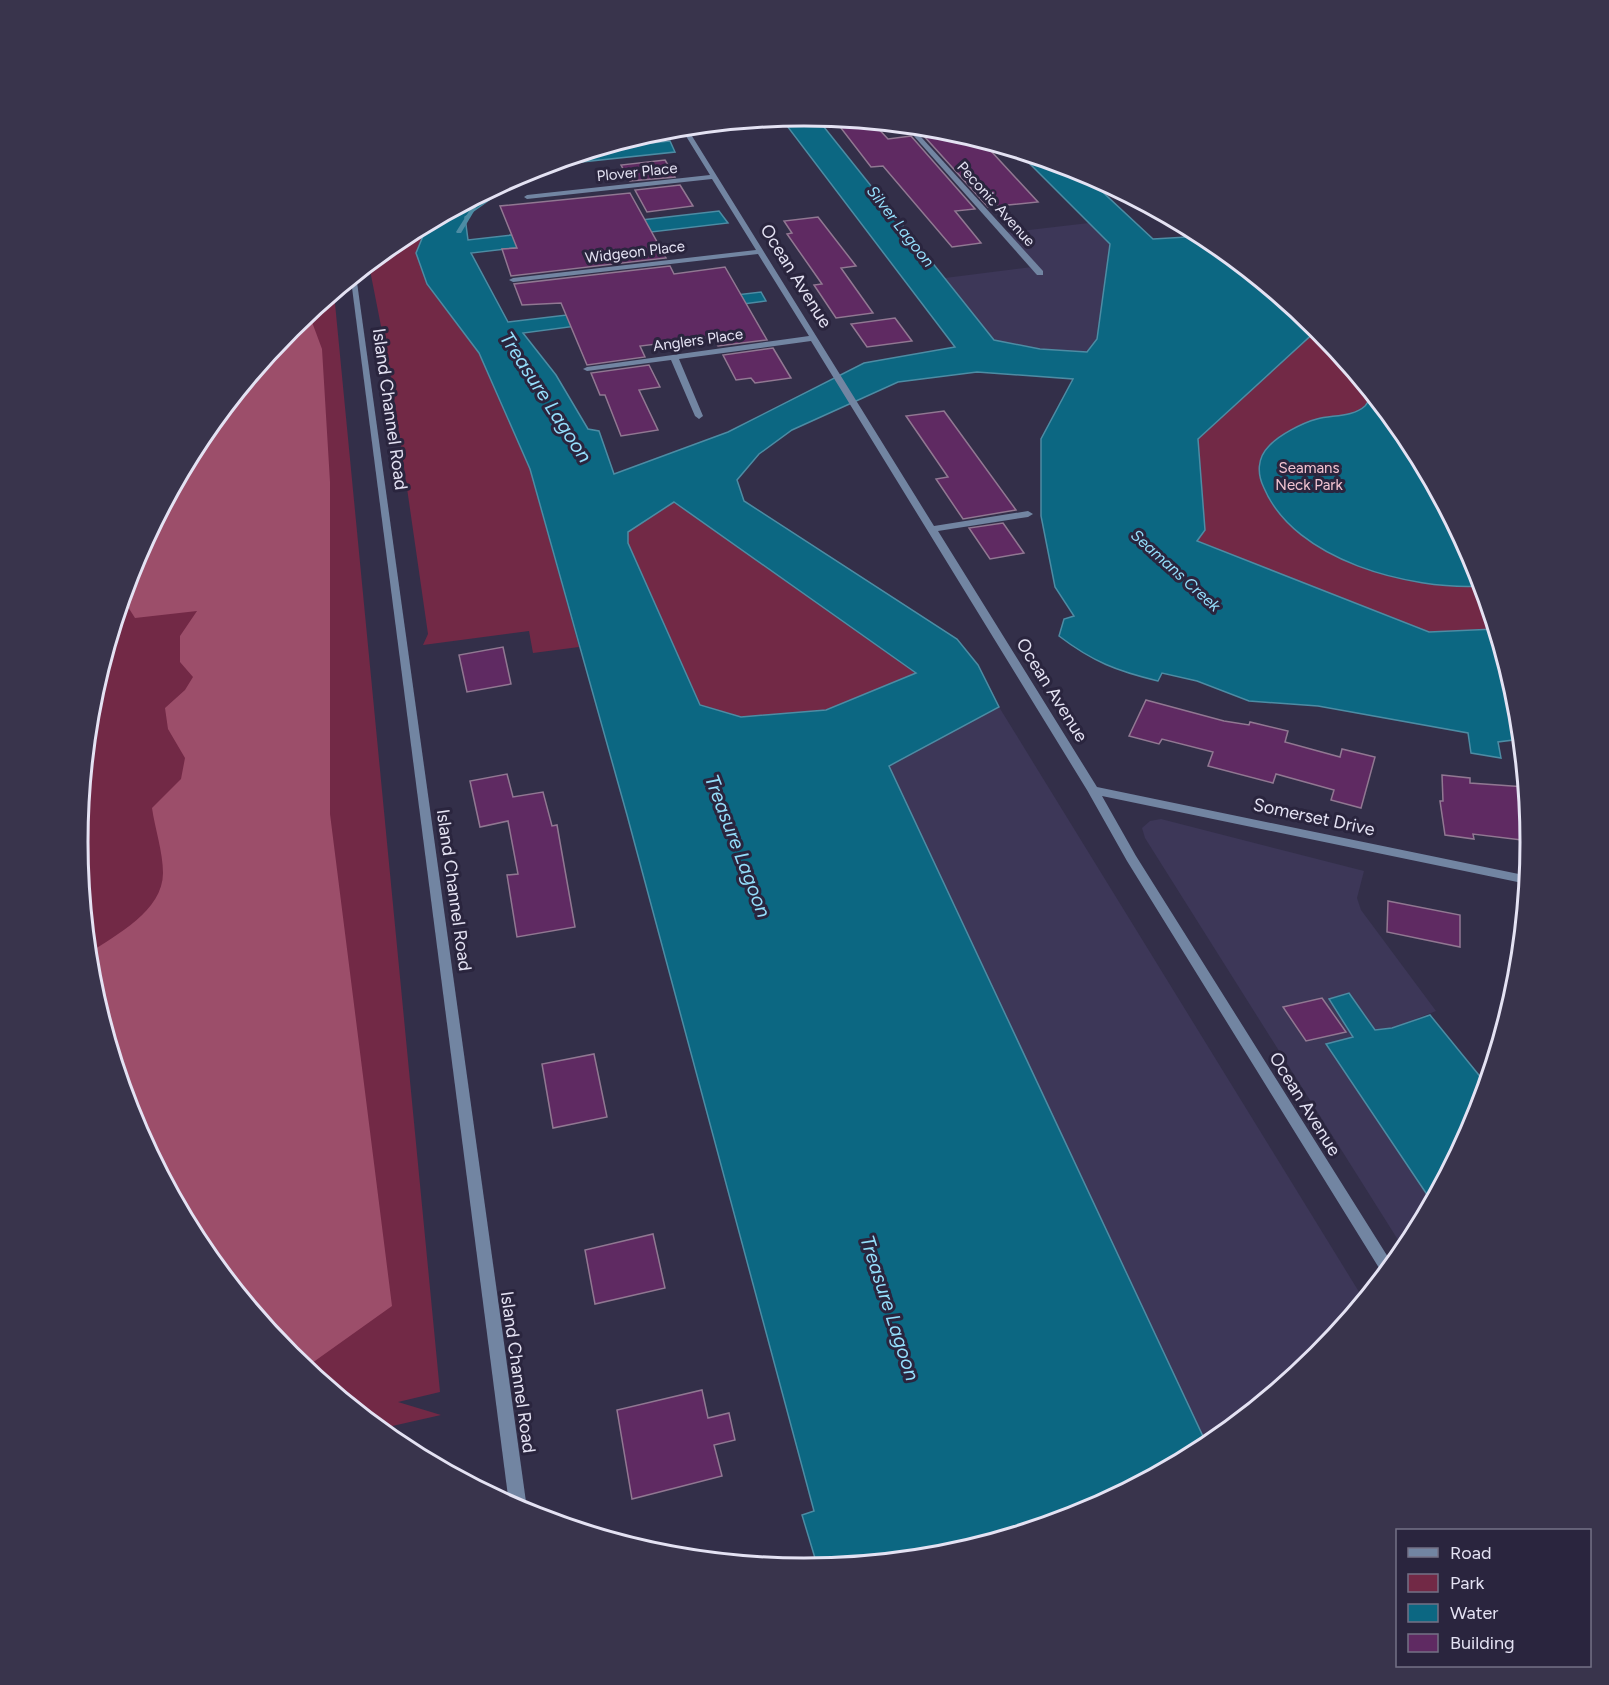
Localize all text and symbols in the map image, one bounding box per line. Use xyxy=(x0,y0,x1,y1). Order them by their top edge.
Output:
street label: Peconic Avenue xyxy=(953,158,1039,250)
street label: Plover Place xyxy=(596,159,678,185)
water label: Silver Lagoon xyxy=(863,182,938,271)
street label: Ocean Avenue xyxy=(755,220,837,332)
street label: Widgeon Place xyxy=(584,237,686,267)
street label: Anglers Place xyxy=(652,325,744,355)
street label: Island Channel Road xyxy=(368,327,412,491)
water label: Treasure Lagoon xyxy=(495,327,597,467)
park label: Seamans Neck Park xyxy=(1275,459,1343,494)
water label: Seamans Creek xyxy=(1127,525,1225,616)
street label: Ocean Avenue xyxy=(1011,634,1093,746)
water label: Treasure Lagoon xyxy=(700,771,776,921)
street label: Somerset Drive xyxy=(1251,793,1377,841)
street label: Island Channel Road xyxy=(432,808,476,972)
street label: Ocean Avenue xyxy=(1264,1048,1346,1160)
water label: Treasure Lagoon xyxy=(855,1232,925,1384)
street label: Island Channel Road xyxy=(496,1290,540,1454)
legend xyxy=(1396,1529,1591,1667)
text: Road xyxy=(1450,1542,1491,1564)
text: Park xyxy=(1450,1572,1485,1594)
text: Water xyxy=(1450,1602,1498,1624)
text: Building xyxy=(1450,1632,1515,1654)

